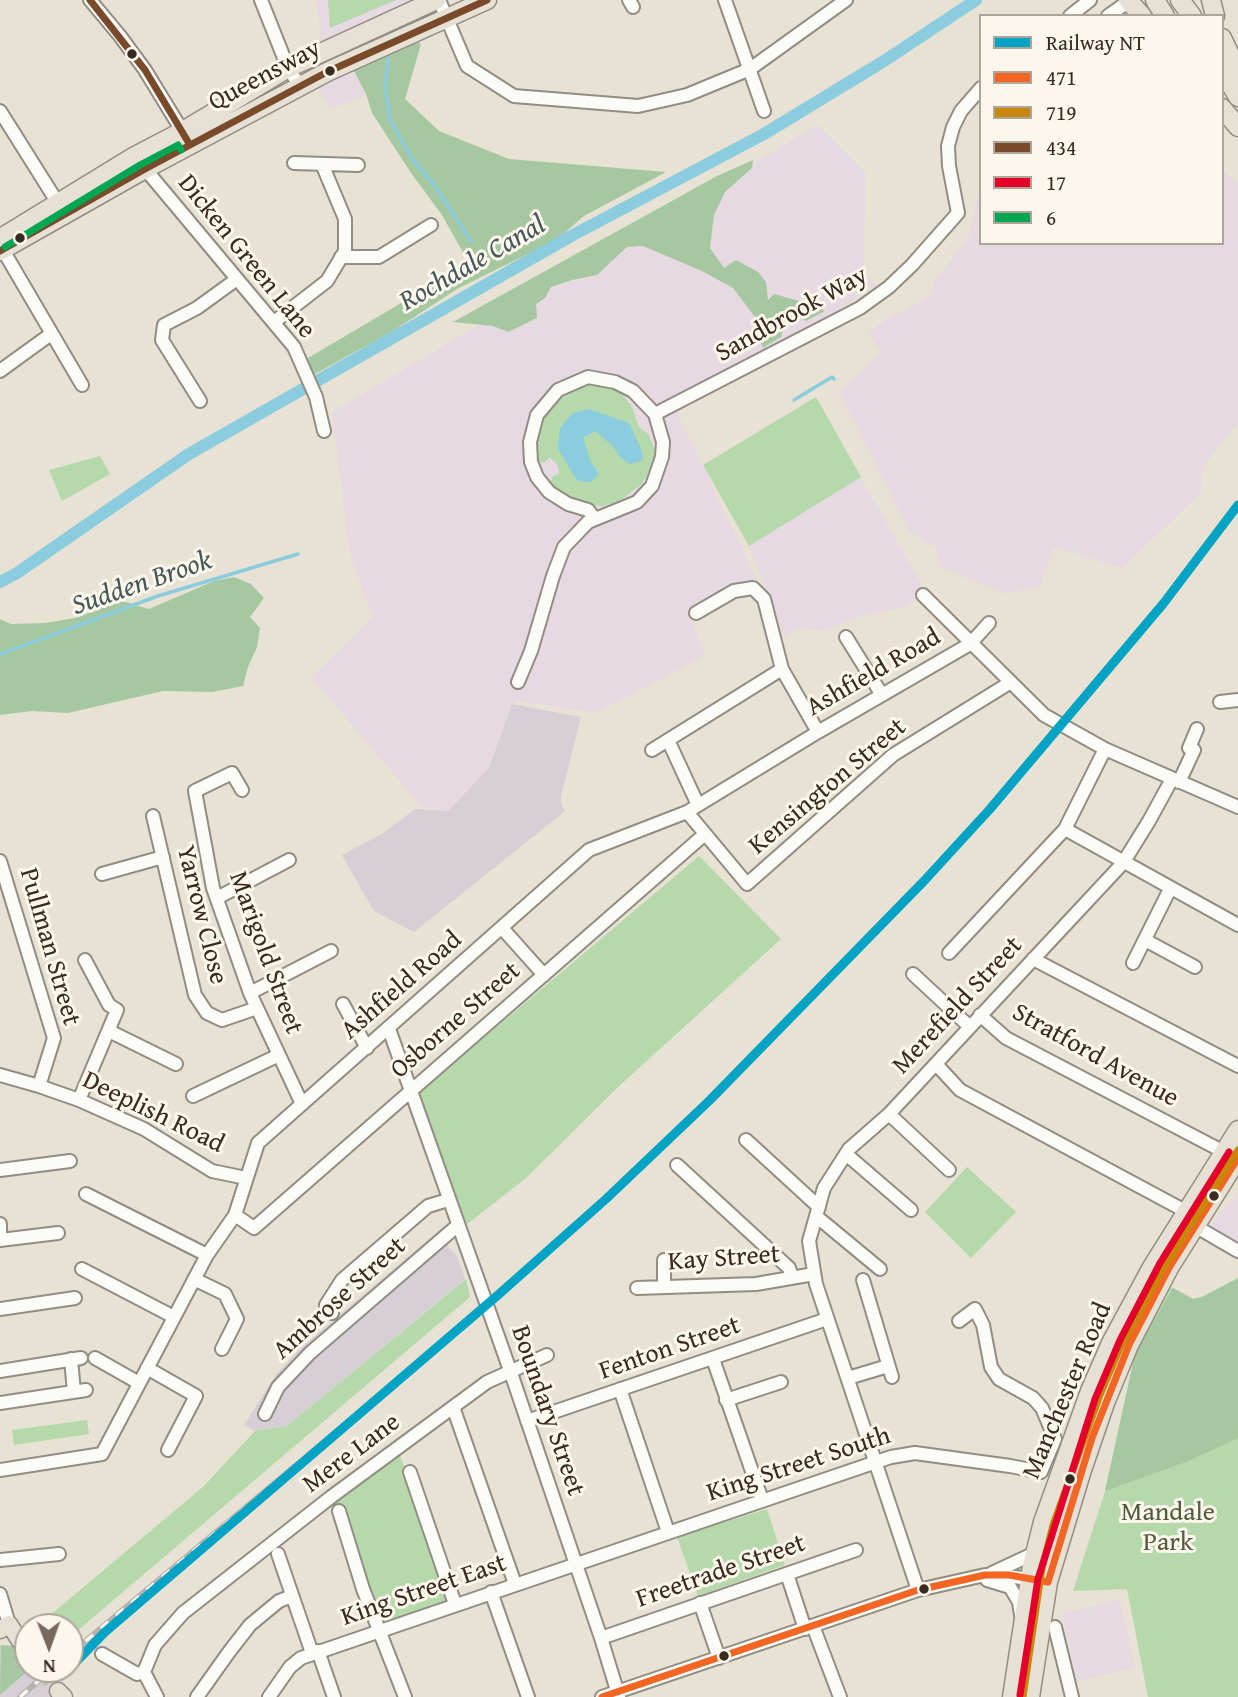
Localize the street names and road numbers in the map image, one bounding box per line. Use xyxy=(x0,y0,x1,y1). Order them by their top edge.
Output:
street label: Queensway xyxy=(204,33,326,119)
street label: Dicken Green Lane xyxy=(170,169,322,345)
street label: Sandbrook Way xyxy=(711,260,873,370)
street label: Ashfield Road xyxy=(801,622,947,724)
street label: Kensington Street xyxy=(743,712,913,862)
street label: Yarrow Close xyxy=(169,842,233,988)
street label: Pullman Street xyxy=(12,865,86,1029)
street label: Marigold Street xyxy=(221,868,309,1038)
street label: Ashfield Road xyxy=(335,925,469,1047)
street label: Merefield Street xyxy=(886,931,1030,1081)
street label: Osborne Street xyxy=(385,956,527,1086)
street label: Stratford Avenue xyxy=(1006,997,1184,1115)
street label: Deeplish Road xyxy=(77,1065,229,1161)
street label: Ambrose Street xyxy=(267,1231,413,1367)
street label: Kay Street xyxy=(667,1240,781,1278)
street label: Manchester Road xyxy=(1017,1298,1119,1484)
street label: Fenton Street xyxy=(595,1310,745,1388)
street label: Boundary Street xyxy=(503,1322,591,1500)
street label: Mere Lane xyxy=(297,1407,407,1501)
street label: King Street South xyxy=(703,1421,895,1509)
street label: Freetrade Street xyxy=(632,1528,810,1616)
street label: King Street East xyxy=(337,1548,511,1634)

